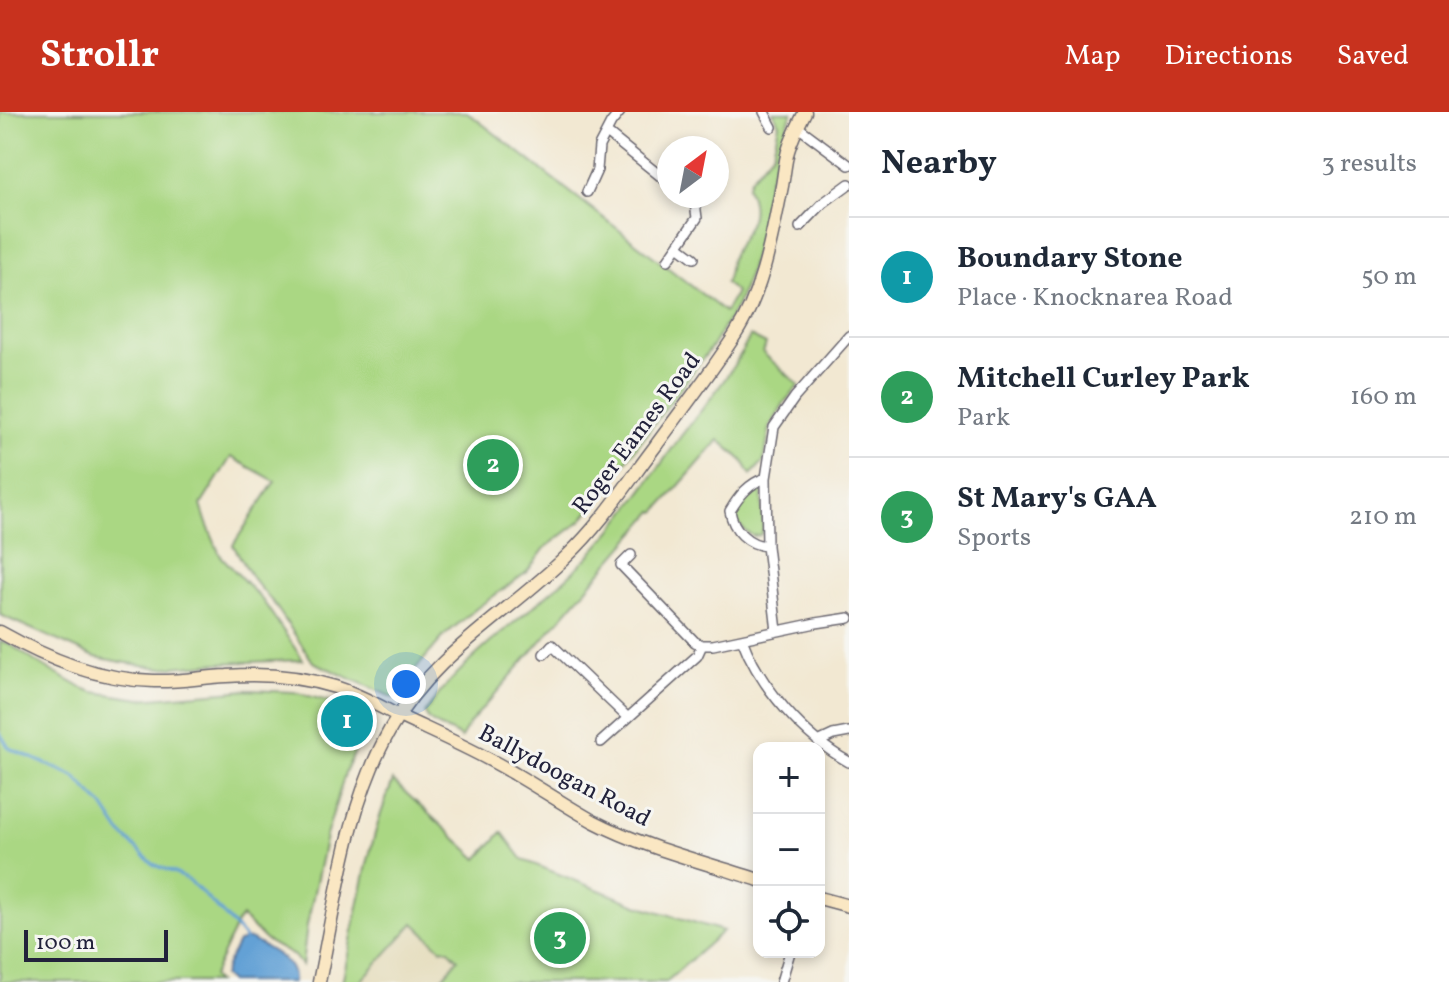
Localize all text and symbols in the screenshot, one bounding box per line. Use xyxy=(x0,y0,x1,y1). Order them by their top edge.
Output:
text: Strollr xyxy=(40,30,159,83)
text: Map xyxy=(1065,37,1121,76)
text: Directions xyxy=(1165,37,1293,76)
text: Saved xyxy=(1337,37,1409,76)
north arrow xyxy=(657,136,729,208)
text: Nearby xyxy=(881,141,997,188)
text: 3 results xyxy=(1321,146,1417,182)
text: Boundary Stone xyxy=(957,238,1183,280)
text: 1 xyxy=(902,259,912,295)
text: 50 m xyxy=(1361,259,1417,295)
text: Place · Knocknarea Road xyxy=(957,280,1233,316)
street label: Roger Eames Road xyxy=(565,346,710,522)
text: Mitchell Curley Park xyxy=(957,358,1250,400)
text: 2 xyxy=(900,379,914,415)
text: 160 m xyxy=(1350,379,1417,415)
text: Park xyxy=(957,400,1010,436)
pin: 2 xyxy=(467,435,519,495)
text: St Mary's GAA xyxy=(957,478,1157,520)
text: 3 xyxy=(900,499,914,535)
text: 210 m xyxy=(1349,499,1417,535)
text: Sports xyxy=(957,520,1031,556)
your location xyxy=(386,664,426,704)
pin: 1 xyxy=(321,691,373,751)
street label: Ballydoogan Road xyxy=(472,717,656,837)
map controls xyxy=(753,742,825,958)
button: + xyxy=(753,742,825,814)
button: − xyxy=(753,814,825,886)
button: locate xyxy=(753,886,825,958)
pin: 3 xyxy=(534,908,586,968)
scale bar xyxy=(24,926,168,962)
text: 100 m xyxy=(36,928,95,959)

